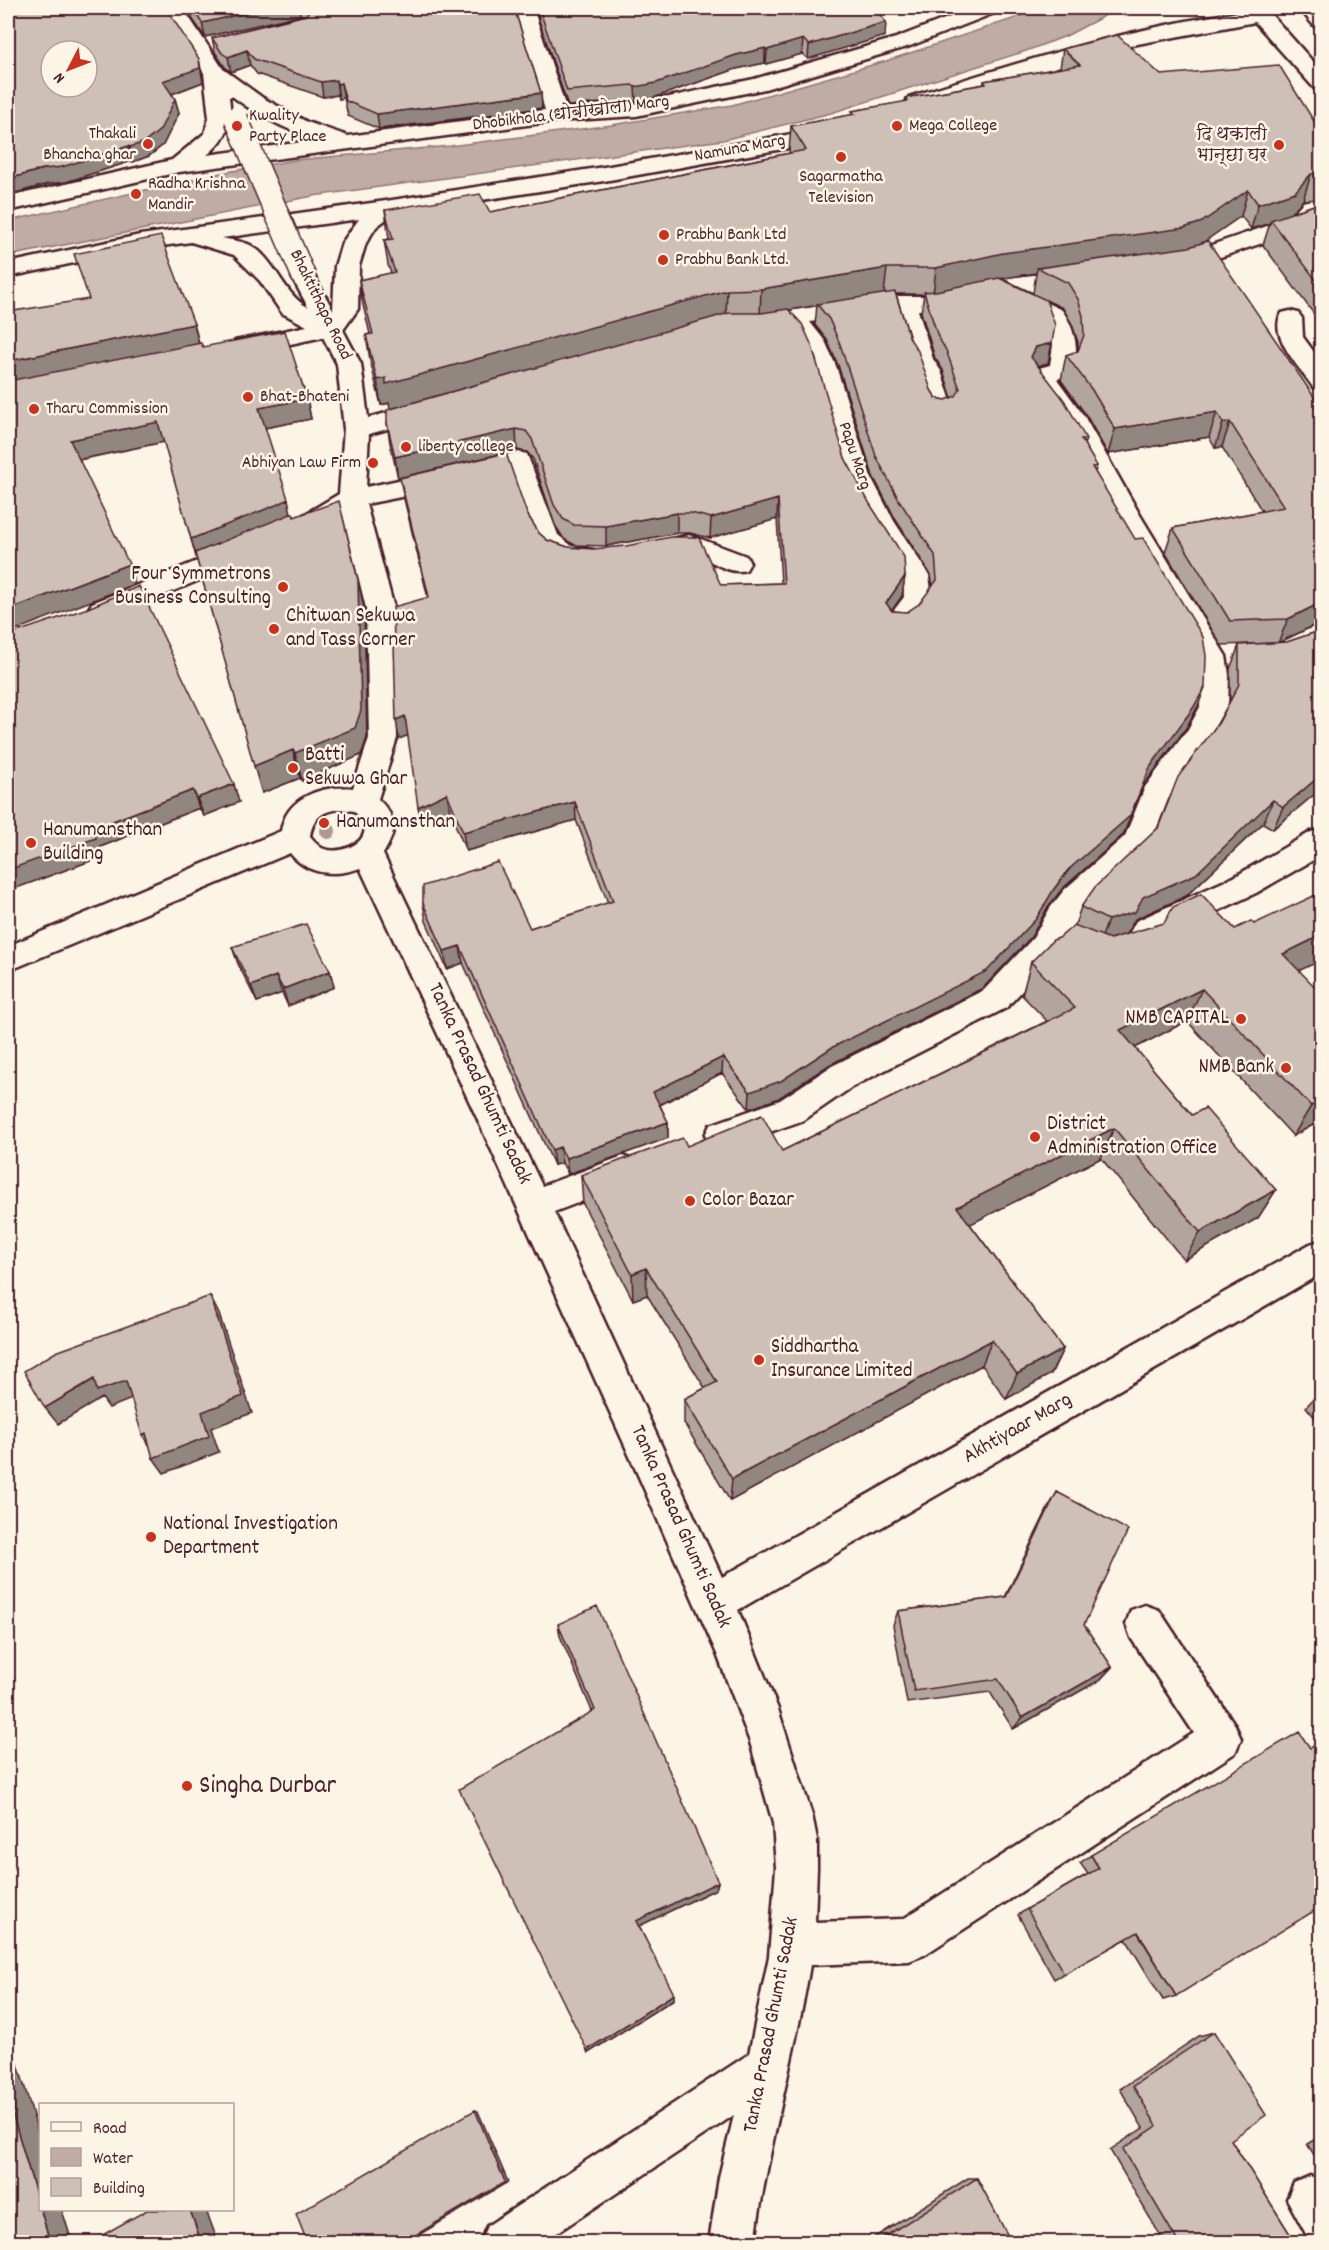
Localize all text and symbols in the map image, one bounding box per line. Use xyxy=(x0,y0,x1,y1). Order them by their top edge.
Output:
north arrow xyxy=(39,39,99,99)
text: N xyxy=(48,67,71,88)
street label: Dhobikhola (धोबीखोला) Marg xyxy=(471,90,671,138)
place label: Kwality Party Place xyxy=(249,104,326,150)
place label: Mega College xyxy=(909,114,997,139)
marker: Kwality Party Place xyxy=(230,119,244,133)
marker: Mega College xyxy=(890,119,904,133)
place label: Thakali Bhancha ghar xyxy=(43,122,136,168)
place label: दि थकाली भान्छा घर xyxy=(1196,123,1268,169)
street label: Namuna Marg xyxy=(693,129,788,169)
marker: Thakali Bhancha ghar xyxy=(141,137,155,151)
marker: दि थकाली भान्छा घर xyxy=(1272,138,1286,152)
marker: Sagarmatha Television xyxy=(834,150,848,164)
place label: Sagarmatha Television xyxy=(799,165,883,211)
place label: Radha Krishna Mandir xyxy=(148,172,246,218)
marker: Radha Krishna Mandir xyxy=(129,187,143,201)
place label: Prabhu Bank Ltd xyxy=(676,223,786,248)
marker: Prabhu Bank Ltd xyxy=(657,228,671,242)
street label: Bhaktithapa Road xyxy=(282,245,358,365)
place label: Prabhu Bank Ltd. xyxy=(675,248,788,273)
marker: Prabhu Bank Ltd. xyxy=(656,253,670,267)
place label: Bhat-Bhateni xyxy=(260,385,349,410)
marker: Bhat-Bhateni xyxy=(241,390,255,404)
place label: Tharu Commission xyxy=(46,397,168,422)
marker: Tharu Commission xyxy=(27,402,41,416)
street label: Papu Marg xyxy=(831,419,877,493)
place label: liberty college xyxy=(418,435,514,460)
marker: liberty college xyxy=(399,440,413,454)
place label: Abhiyan Law Firm xyxy=(242,451,361,476)
marker: Abhiyan Law Firm xyxy=(366,456,380,470)
place label: Four Symmetrons Business Consulting xyxy=(115,560,271,614)
marker: Four Symmetrons Business Consulting xyxy=(276,580,290,594)
place label: Chitwan Sekuwa and Tass Corner xyxy=(286,602,416,656)
marker: Chitwan Sekuwa and Tass Corner xyxy=(267,622,281,636)
place label: Batti Sekuwa Ghar xyxy=(305,741,407,795)
marker: Batti Sekuwa Ghar xyxy=(286,761,300,775)
place label: Hanumansthan xyxy=(336,808,455,838)
place label: Hanumansthan Building xyxy=(43,816,162,870)
marker: Hanumansthan xyxy=(317,816,331,830)
marker: Hanumansthan Building xyxy=(24,836,38,850)
street label: Tanka Prasad Ghumti Sadak xyxy=(419,978,539,1190)
place label: NMB CAPITAL xyxy=(1125,1004,1229,1034)
marker: NMB CAPITAL xyxy=(1234,1012,1248,1026)
place label: NMB Bank xyxy=(1198,1053,1274,1083)
marker: NMB Bank xyxy=(1279,1061,1293,1075)
place label: District Administration Office xyxy=(1047,1110,1217,1164)
marker: District Administration Office xyxy=(1028,1130,1042,1144)
place label: Color Bazar xyxy=(702,1186,794,1216)
marker: Color Bazar xyxy=(683,1194,697,1208)
place label: Siddhartha Insurance Limited xyxy=(771,1333,912,1387)
marker: Siddhartha Insurance Limited xyxy=(752,1353,766,1367)
street label: Akhtiyaar Marg xyxy=(958,1386,1078,1472)
street label: Tanka Prasad Ghumti Sadak xyxy=(622,1421,738,1633)
place label: National Investigation Department xyxy=(163,1510,338,1564)
marker: National Investigation Department xyxy=(144,1530,158,1544)
place label: Singha Durbar xyxy=(199,1768,336,1805)
marker: Singha Durbar xyxy=(180,1779,194,1793)
street label: Tanka Prasad Ghumti Sadak xyxy=(736,1915,808,2135)
legend xyxy=(39,2103,234,2211)
text: Road xyxy=(93,2117,127,2142)
text: Water xyxy=(93,2147,133,2172)
text: Building xyxy=(93,2177,145,2202)

